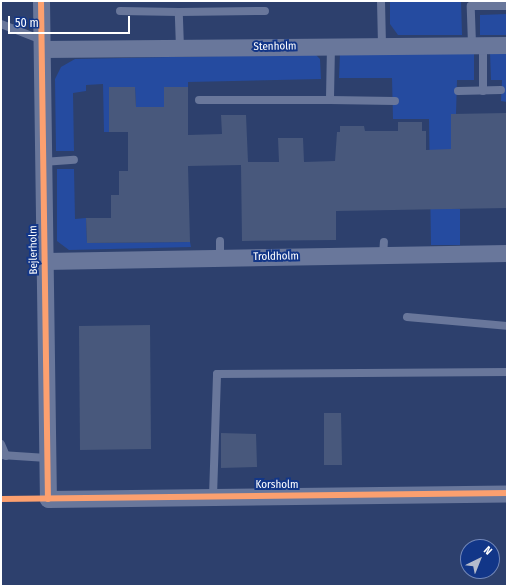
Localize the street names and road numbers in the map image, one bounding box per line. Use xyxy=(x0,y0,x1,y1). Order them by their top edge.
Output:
street label: Stenholm xyxy=(253,40,297,54)
street label: Bejlerholm xyxy=(27,225,41,275)
street label: Troldholm xyxy=(253,250,299,264)
street label: Korsholm xyxy=(256,478,298,492)

